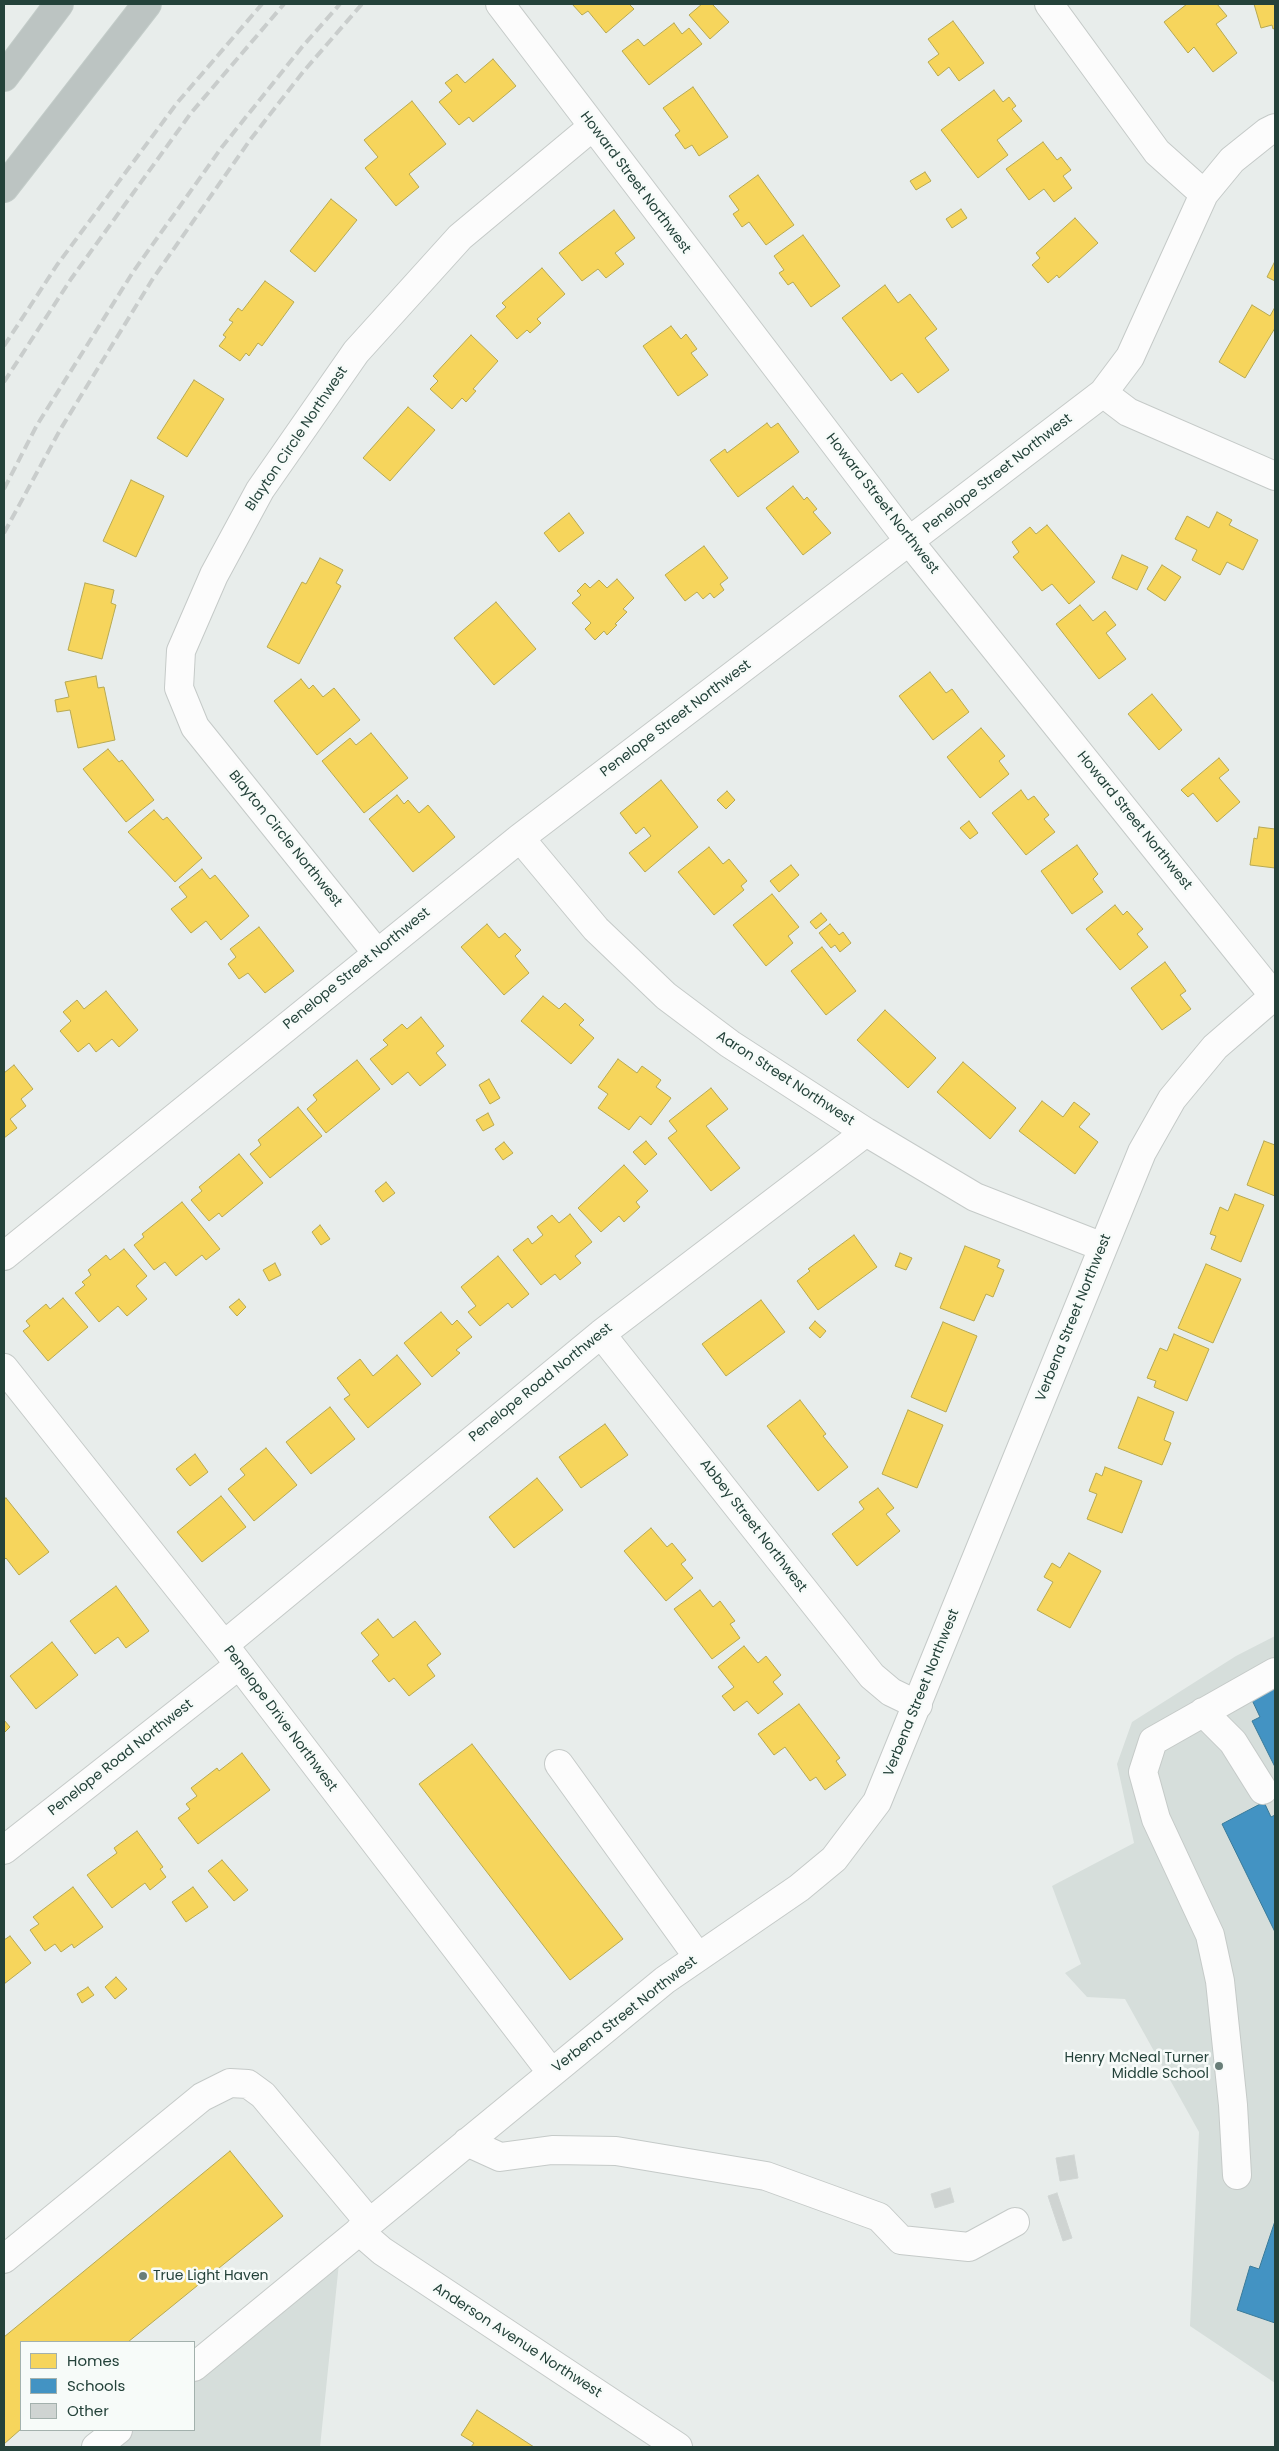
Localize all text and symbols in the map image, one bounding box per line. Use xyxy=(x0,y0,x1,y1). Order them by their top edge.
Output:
street label: Howard Street Northwest xyxy=(576,109,694,257)
street label: Blayton Circle Northwest xyxy=(242,364,352,514)
street label: Penelope Street Northwest xyxy=(920,411,1076,537)
street label: Howard Street Northwest xyxy=(822,431,942,577)
street label: Penelope Street Northwest xyxy=(597,657,755,781)
street label: Howard Street Northwest xyxy=(1073,748,1195,894)
street label: Blayton Circle Northwest xyxy=(225,767,345,911)
street label: Penelope Street Northwest xyxy=(280,905,434,1033)
street label: Aaron Street Northwest xyxy=(713,1028,857,1130)
street label: Verbena Street Northwest xyxy=(1033,1232,1115,1404)
street label: Penelope Road Northwest xyxy=(466,1320,616,1446)
street label: Abbey Street Northwest xyxy=(696,1456,810,1596)
street label: Verbena Street Northwest xyxy=(881,1607,963,1779)
street label: Penelope Drive Northwest xyxy=(220,1643,340,1795)
street label: Penelope Road Northwest xyxy=(45,1696,197,1820)
street label: Verbena Street Northwest xyxy=(549,1953,701,2077)
place label: Henry McNeal Turner Middle School xyxy=(1064,2050,1209,2082)
marker: Henry McNeal Turner Middle School xyxy=(1213,2060,1225,2072)
place label: True Light Haven xyxy=(153,2268,269,2284)
marker: True Light Haven xyxy=(137,2270,149,2282)
street label: Anderson Avenue Northwest xyxy=(430,2280,604,2402)
legend xyxy=(20,2341,195,2431)
text: Homes xyxy=(67,2350,120,2371)
text: Schools xyxy=(67,2375,125,2396)
text: Other xyxy=(67,2400,109,2421)

